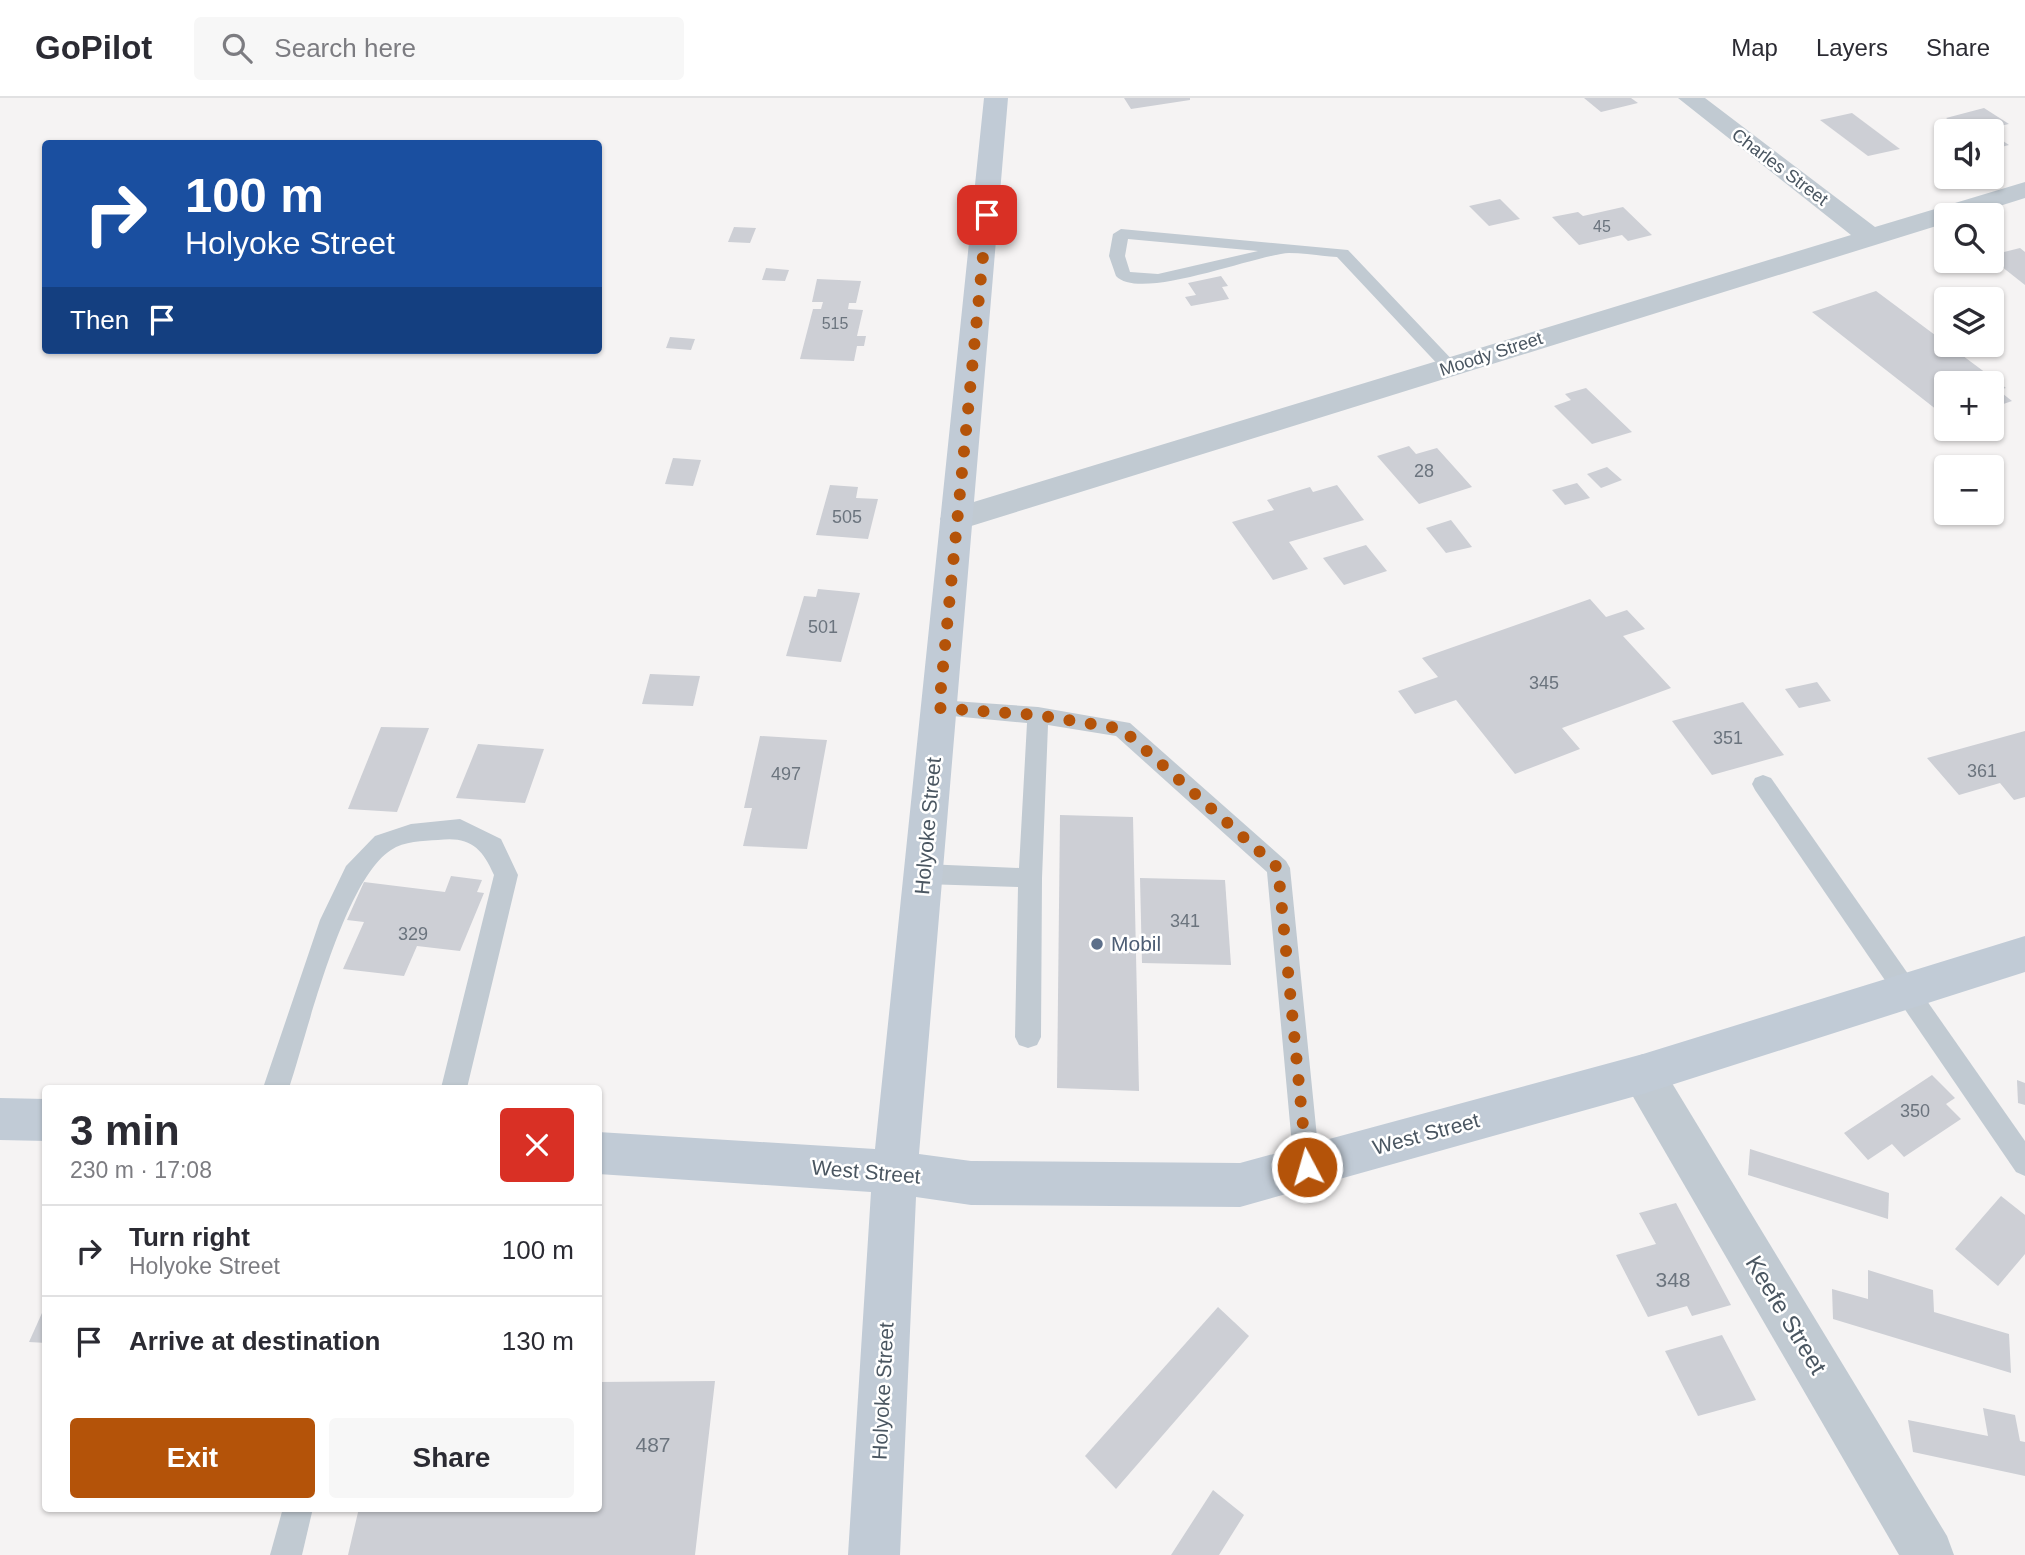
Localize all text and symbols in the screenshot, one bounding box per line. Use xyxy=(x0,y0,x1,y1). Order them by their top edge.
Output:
search box xyxy=(194,17,684,80)
text: GoPilot xyxy=(35,29,152,66)
icon: search xyxy=(218,29,256,67)
text: Search here xyxy=(274,33,416,63)
text: Map xyxy=(1731,34,1778,61)
text: Layers xyxy=(1816,34,1888,61)
text: Share xyxy=(1926,34,1990,61)
map controls xyxy=(1934,119,2004,525)
button: sound xyxy=(1934,119,2004,189)
street label: Charles Street xyxy=(1728,124,1832,210)
icon: right xyxy=(70,168,161,259)
text: 100 m xyxy=(185,168,324,222)
pin xyxy=(957,185,1017,245)
icon: arrive xyxy=(968,196,1006,234)
button: search xyxy=(1934,203,2004,273)
house number: 45 xyxy=(1593,218,1611,235)
text: Holyoke Street xyxy=(185,225,395,261)
button: layers xyxy=(1934,287,2004,357)
icon: arrive xyxy=(143,301,181,339)
text: Then xyxy=(70,305,129,335)
house number: 515 xyxy=(822,315,848,332)
street label: Moody Street xyxy=(1437,328,1545,380)
button: + xyxy=(1934,371,2004,441)
button: − xyxy=(1934,455,2004,525)
house number: 28 xyxy=(1414,461,1434,481)
house number: 505 xyxy=(832,507,862,527)
house number: 501 xyxy=(808,617,838,637)
house number: 345 xyxy=(1529,673,1559,693)
house number: 351 xyxy=(1713,728,1743,748)
street label: Holyoke Street xyxy=(910,756,945,896)
house number: 361 xyxy=(1967,761,1997,781)
house number: 497 xyxy=(771,764,801,784)
house number: 341 xyxy=(1170,911,1200,931)
house number: 329 xyxy=(398,924,428,944)
place label: Mobil xyxy=(1111,932,1161,955)
marker: Mobil xyxy=(1089,936,1105,952)
house number: 350 xyxy=(1900,1101,1930,1121)
text: 3 min xyxy=(70,1107,180,1154)
button: close xyxy=(500,1108,574,1182)
street label: West Street xyxy=(1370,1108,1482,1159)
position arrow xyxy=(1270,1130,1344,1204)
street label: West Street xyxy=(811,1155,922,1188)
text: 230 m · 17:08 xyxy=(70,1157,212,1183)
text: Turn right xyxy=(129,1222,250,1252)
icon: right xyxy=(70,1232,108,1270)
text: 100 m xyxy=(502,1235,574,1265)
street label: Keefe Street xyxy=(1740,1251,1833,1379)
text: Holyoke Street xyxy=(129,1253,280,1279)
house number: 348 xyxy=(1655,1268,1691,1291)
street label: Holyoke Street xyxy=(867,1321,898,1460)
icon: arrive xyxy=(70,1323,108,1361)
text: Arrive at destination xyxy=(129,1326,380,1356)
text: 130 m xyxy=(502,1326,574,1356)
button: Exit xyxy=(70,1418,315,1498)
button: Share xyxy=(329,1418,574,1498)
house number: 487 xyxy=(635,1433,671,1456)

